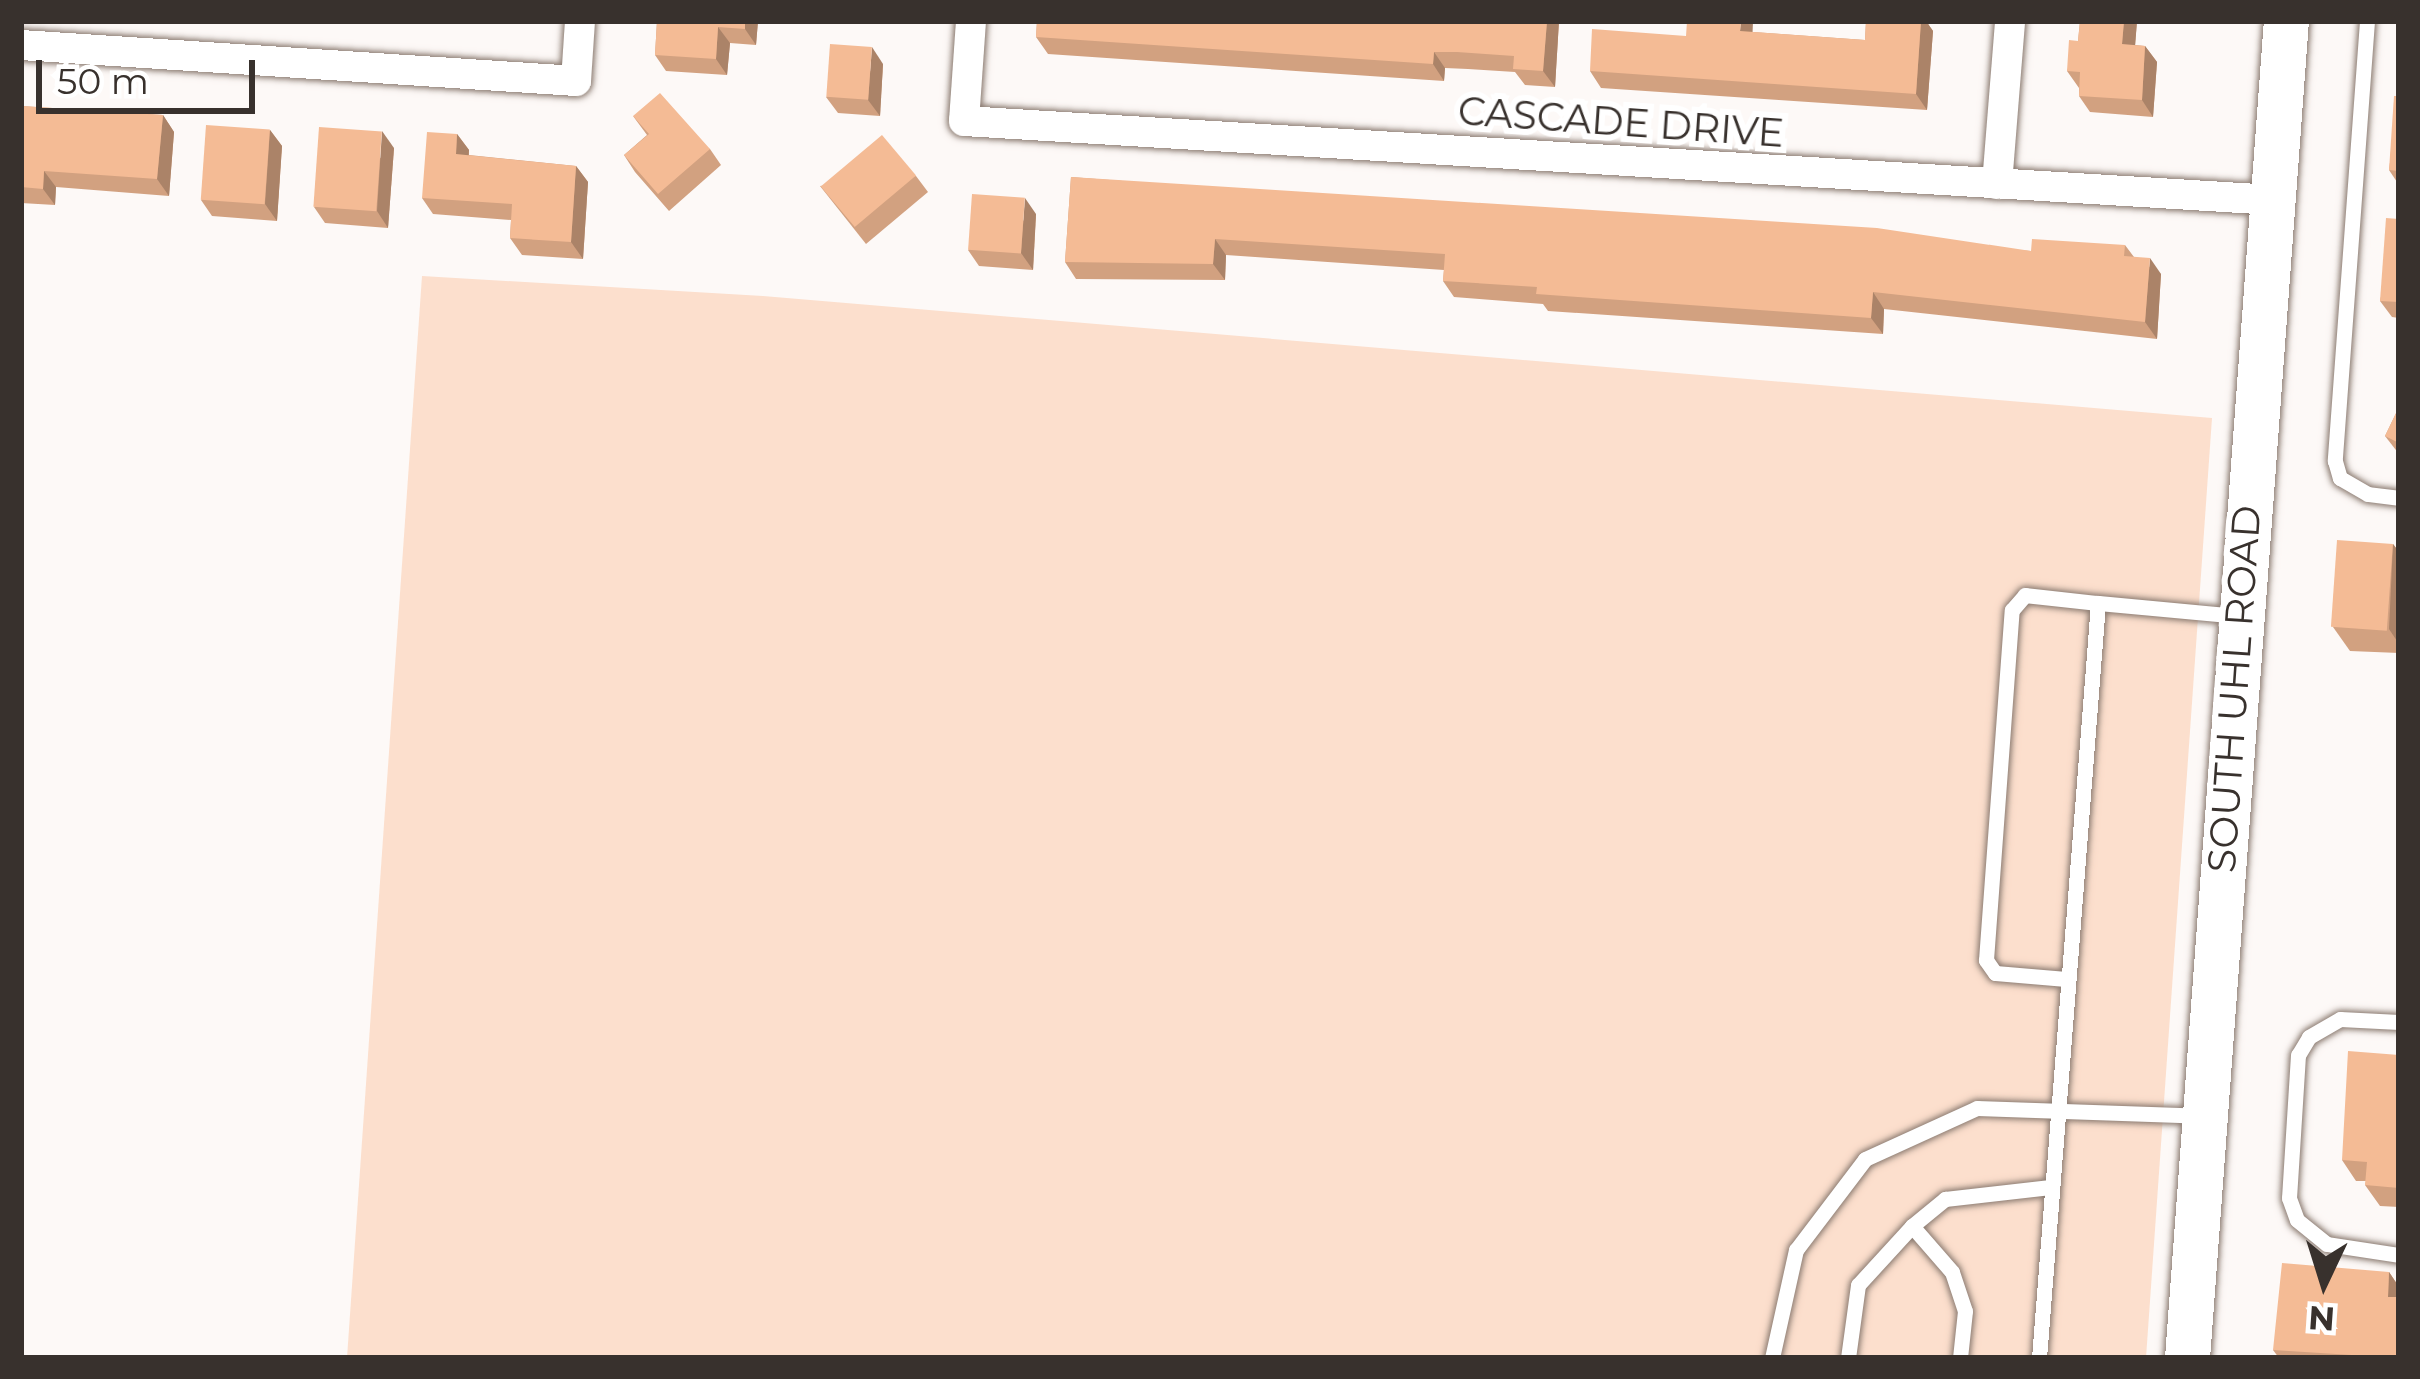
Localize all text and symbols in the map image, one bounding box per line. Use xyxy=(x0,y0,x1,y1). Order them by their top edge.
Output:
scale bar xyxy=(42,36,261,110)
text: 50 m xyxy=(57,59,149,103)
street label: CASCADE DRIVE xyxy=(1456,87,1786,157)
street label: SOUTH UHL ROAD xyxy=(2198,504,2270,874)
north arrow xyxy=(2264,1223,2384,1343)
text: N xyxy=(2307,1298,2336,1340)

